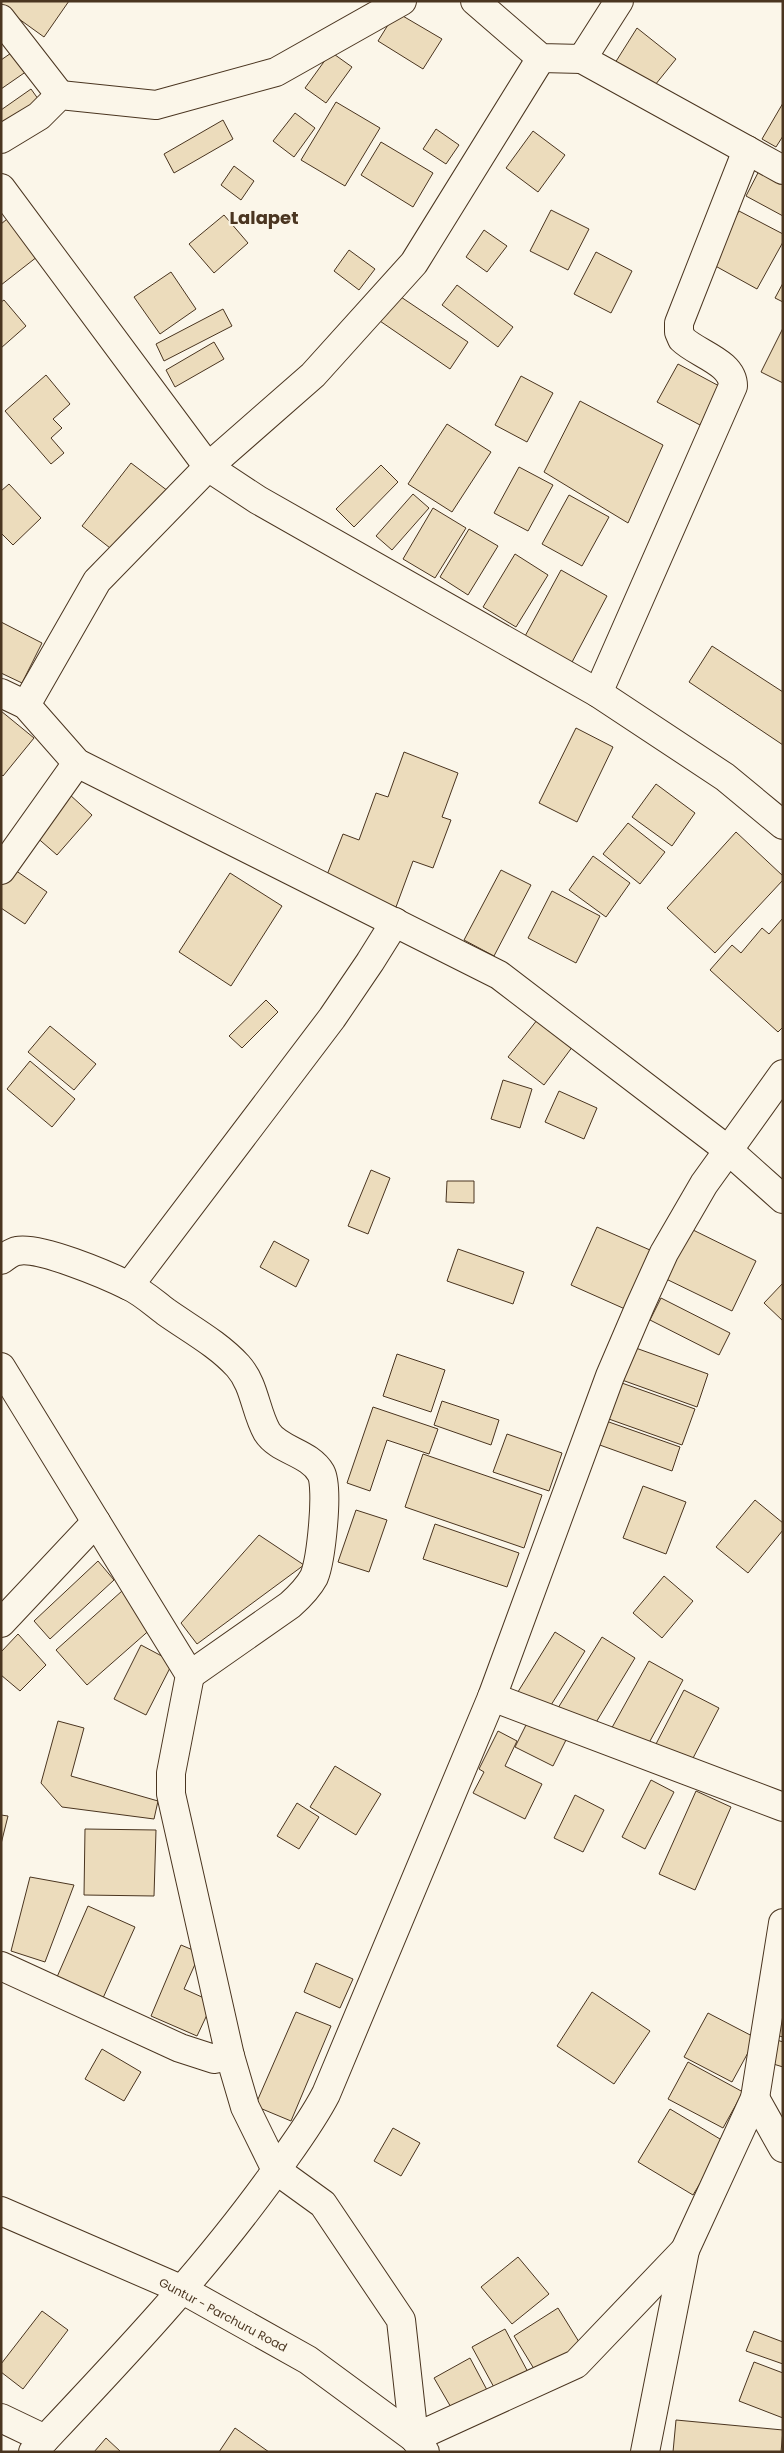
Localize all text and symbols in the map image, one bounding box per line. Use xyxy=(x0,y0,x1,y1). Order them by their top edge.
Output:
district label: Lalapet xyxy=(230,205,298,230)
street label: Guntur - Parchuru Road xyxy=(156,2273,290,2356)

